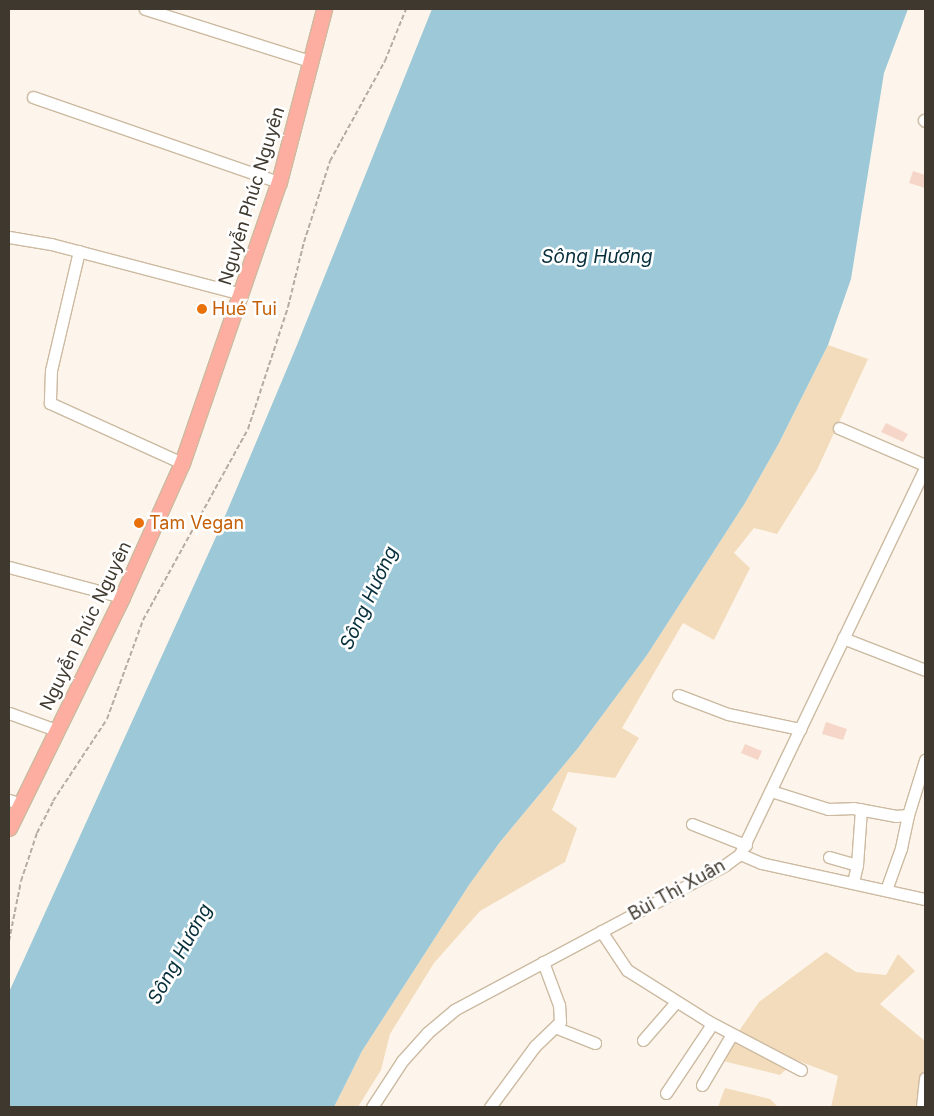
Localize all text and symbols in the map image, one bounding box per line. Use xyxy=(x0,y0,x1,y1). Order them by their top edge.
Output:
street label: Nguyễn Phúc Nguyên xyxy=(215,104,289,288)
water label: Sông Hương xyxy=(541,246,653,268)
place label: Hué Tui xyxy=(212,298,277,320)
marker: Hué Tui xyxy=(196,303,208,315)
place label: Tam Vegan xyxy=(149,512,244,534)
marker: Tam Vegan xyxy=(133,517,145,529)
street label: Nguyễn Phúc Nguyên xyxy=(36,538,136,714)
water label: Sông Hương xyxy=(335,543,403,653)
street label: Bùi Thị Xuân xyxy=(625,855,729,925)
water label: Sông Hương xyxy=(143,900,217,1008)

